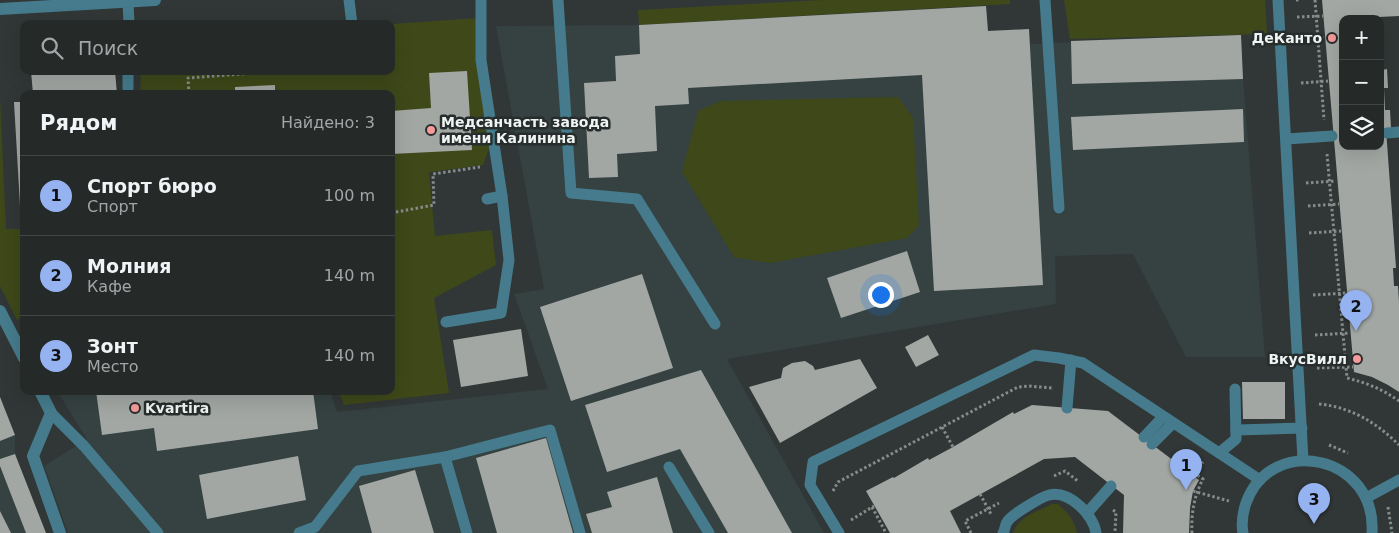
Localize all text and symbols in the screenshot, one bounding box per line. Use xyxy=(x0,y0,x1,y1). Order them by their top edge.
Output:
map controls xyxy=(1339,15,1384,150)
button: + xyxy=(1339,15,1384,60)
search box xyxy=(20,20,395,75)
place label: ДеКанто xyxy=(1252,30,1322,46)
marker: ДеКанто xyxy=(1326,32,1338,44)
icon: search xyxy=(38,34,66,62)
text: Поиск xyxy=(78,37,138,59)
button: − xyxy=(1339,60,1384,105)
button: layers xyxy=(1339,105,1384,150)
text: Рядом xyxy=(40,111,117,135)
text: Найдено: 3 xyxy=(281,113,375,132)
place label: Медсанчасть завода имени Калинина xyxy=(441,114,609,146)
marker: Медсанчасть завода имени Калинина xyxy=(425,124,437,136)
text: Спорт бюро xyxy=(87,175,217,197)
text: 1 xyxy=(50,186,62,205)
text: 100 m xyxy=(324,186,375,205)
text: Спорт xyxy=(87,197,138,216)
text: Молния xyxy=(87,255,172,277)
text: 2 xyxy=(50,266,62,285)
text: 140 m xyxy=(324,266,375,285)
text: Кафе xyxy=(87,277,132,296)
your location xyxy=(868,282,894,308)
pin: 2 xyxy=(1340,290,1372,331)
text: Зонт xyxy=(87,335,138,357)
text: 3 xyxy=(50,346,62,365)
text: 140 m xyxy=(324,346,375,365)
place label: ВкусВилл xyxy=(1268,351,1347,367)
marker: ВкусВилл xyxy=(1351,353,1363,365)
text: Место xyxy=(87,357,139,376)
place label: Kvartira xyxy=(145,400,209,416)
marker: Kvartira xyxy=(129,402,141,414)
pin: 1 xyxy=(1170,449,1202,490)
pin: 3 xyxy=(1298,483,1330,524)

